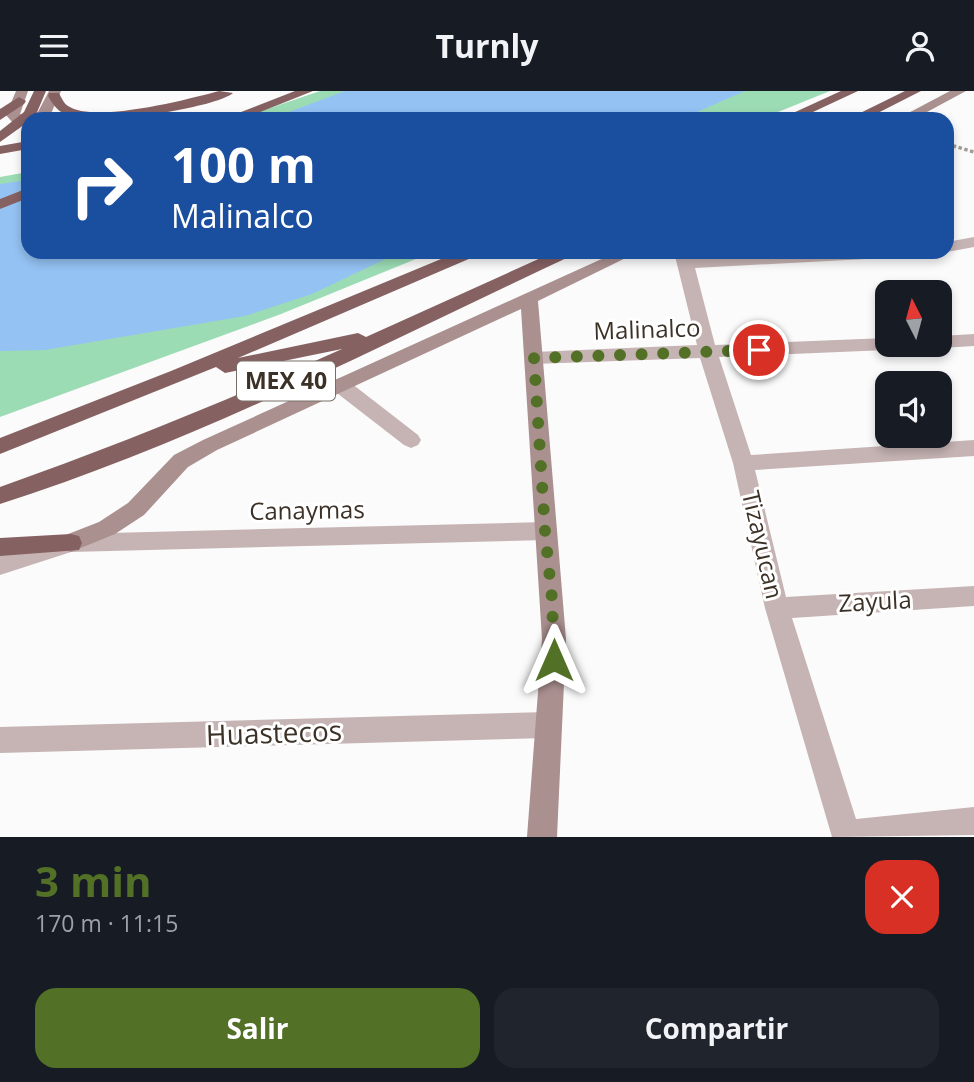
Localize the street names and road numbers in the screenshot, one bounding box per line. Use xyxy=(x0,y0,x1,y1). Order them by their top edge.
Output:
street label: Malinalco xyxy=(593,310,701,347)
road number: MEX 40 xyxy=(237,361,335,401)
street label: Tizayucan xyxy=(735,487,792,602)
street label: Canaymas xyxy=(249,492,365,527)
street label: Zayula xyxy=(837,582,912,619)
street label: Huastecos xyxy=(205,711,343,753)

